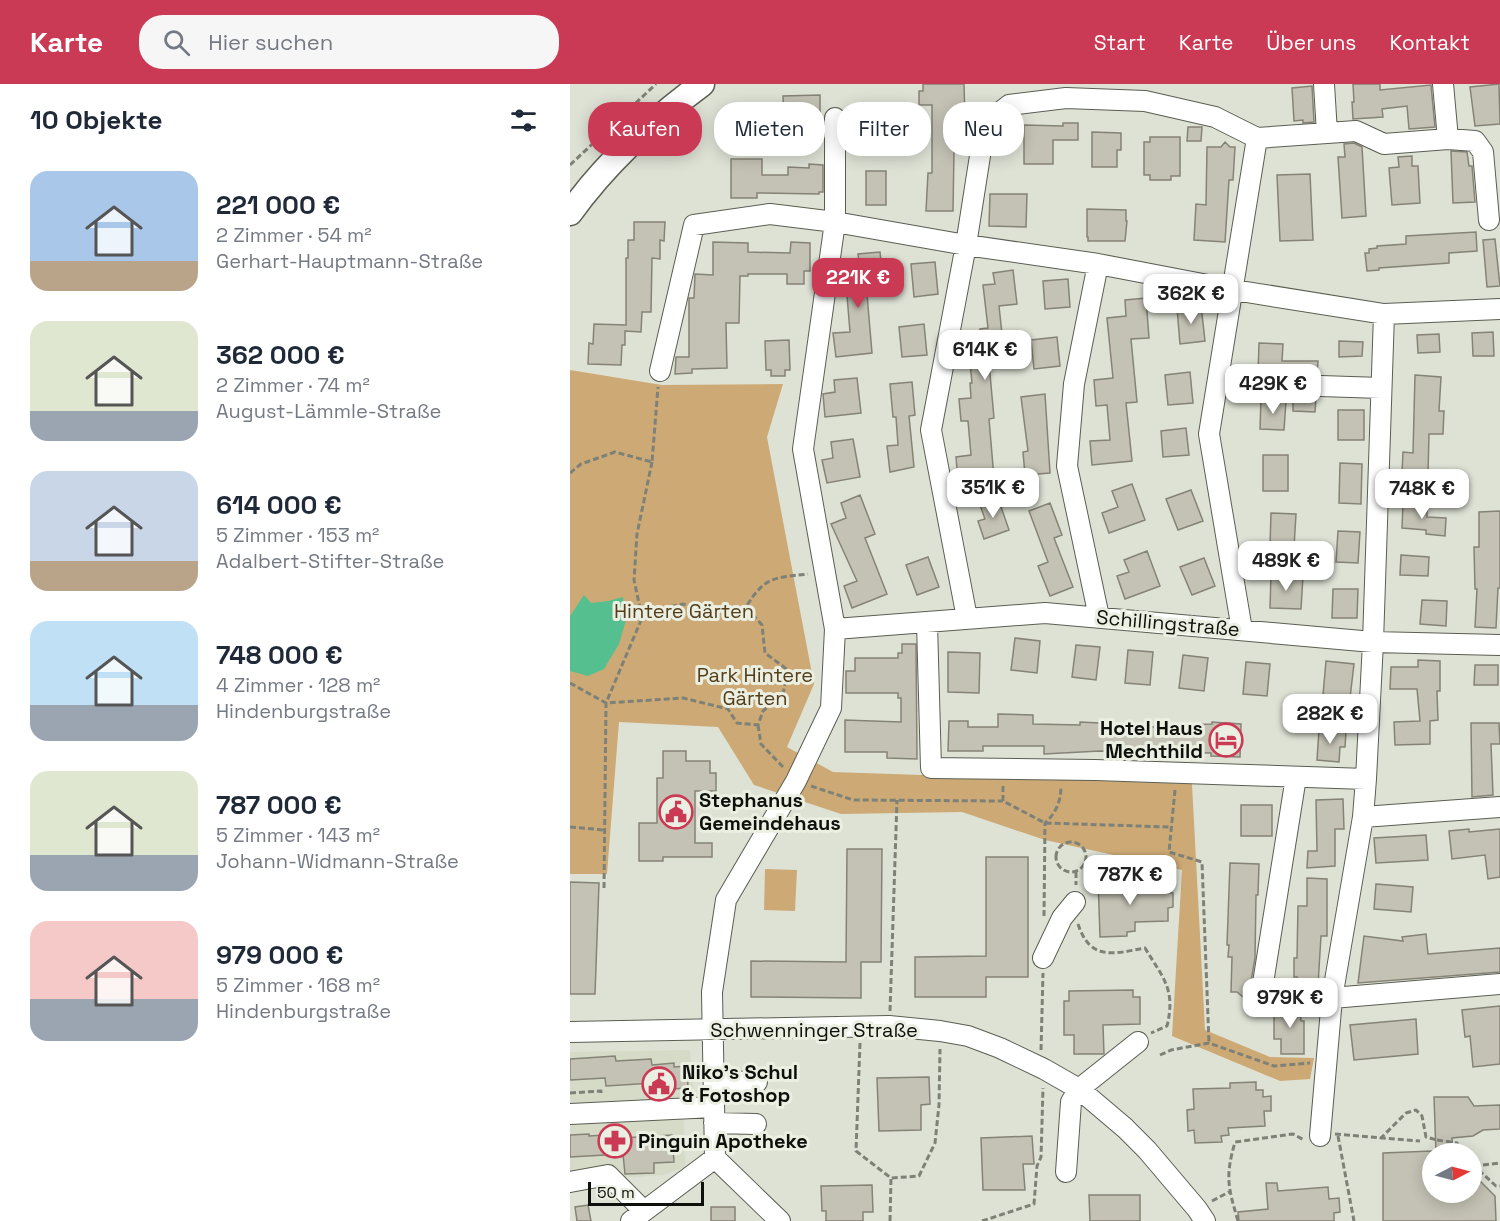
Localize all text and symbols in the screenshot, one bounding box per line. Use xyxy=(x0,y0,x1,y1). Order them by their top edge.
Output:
search box xyxy=(139,15,559,69)
text: Karte xyxy=(30,24,103,60)
icon: search xyxy=(160,26,193,59)
text: Hier suchen xyxy=(208,28,333,56)
text: Start xyxy=(1094,29,1146,56)
text: Karte xyxy=(1179,29,1233,56)
text: Über uns xyxy=(1266,29,1356,56)
text: Kontakt xyxy=(1389,29,1470,56)
chip: Kaufen xyxy=(588,102,702,156)
chip: Mieten xyxy=(714,102,825,156)
chip: Filter xyxy=(837,102,931,156)
chip: Neu xyxy=(943,102,1024,156)
text: 10 Objekte xyxy=(30,103,162,137)
icon: filters xyxy=(507,104,540,137)
text: 221 000 € xyxy=(216,188,340,222)
icon: home xyxy=(78,195,150,267)
text: 2 Zimmer · 54 m² xyxy=(216,222,372,248)
text: Gerhart-Hauptmann-Straße xyxy=(216,248,483,274)
pin: 221K € xyxy=(809,258,907,309)
text: 221K € xyxy=(826,264,890,290)
pin: 362K € xyxy=(1142,274,1240,325)
text: 362K € xyxy=(1157,280,1225,306)
pin: 614K € xyxy=(936,330,1034,381)
text: 614K € xyxy=(952,336,1018,362)
text: 362 000 € xyxy=(216,338,345,372)
icon: home xyxy=(78,345,150,417)
pin: 429K € xyxy=(1224,364,1322,415)
text: 429K € xyxy=(1239,370,1307,396)
text: 2 Zimmer · 74 m² xyxy=(216,372,370,398)
text: August-Lämmle-Straße xyxy=(216,398,441,424)
pin: 351K € xyxy=(944,468,1042,519)
pin: 748K € xyxy=(1373,469,1471,520)
text: 351K € xyxy=(961,474,1025,500)
text: 748K € xyxy=(1389,475,1455,501)
text: 614 000 € xyxy=(216,488,342,522)
icon: home xyxy=(78,495,150,567)
text: 5 Zimmer · 153 m² xyxy=(216,522,379,548)
pin: 489K € xyxy=(1237,541,1335,592)
text: 489K € xyxy=(1252,547,1320,573)
text: Adalbert-Stifter-Straße xyxy=(216,548,444,574)
park label: Hintere Gärten xyxy=(614,598,754,624)
street label: Schillingstraße xyxy=(1095,604,1241,642)
text: 748 000 € xyxy=(216,638,343,672)
icon: home xyxy=(78,645,150,717)
park label: Park Hintere Gärten xyxy=(697,662,813,711)
text: 4 Zimmer · 128 m² xyxy=(216,672,380,698)
pin: 282K € xyxy=(1281,694,1379,745)
text: Hindenburgstraße xyxy=(216,698,391,724)
text: 282K € xyxy=(1297,700,1363,726)
place label: Hotel Haus Mechthild xyxy=(1100,715,1203,764)
hotel icon: Hotel Haus Mechthild xyxy=(1208,722,1244,758)
place label: Stephanus Gemeindehaus xyxy=(699,787,841,836)
text: 787 000 € xyxy=(216,788,342,822)
public building icon: Stephanus Gemeindehaus xyxy=(658,794,694,830)
icon: home xyxy=(78,795,150,867)
text: 5 Zimmer · 143 m² xyxy=(216,822,380,848)
text: Johann-Widmann-Straße xyxy=(216,848,459,874)
pin: 787K € xyxy=(1081,855,1179,906)
text: 787K € xyxy=(1097,861,1163,887)
text: 979 000 € xyxy=(216,938,343,972)
icon: home xyxy=(78,945,150,1017)
text: 5 Zimmer · 168 m² xyxy=(216,972,380,998)
pin: 979K € xyxy=(1241,978,1339,1029)
text: 979K € xyxy=(1257,984,1323,1010)
text: Hindenburgstraße xyxy=(216,998,391,1024)
street label: Schwenninger Straße xyxy=(710,1017,918,1043)
place label: Niko's Schul & Fotoshop xyxy=(682,1059,798,1108)
public building icon: Niko's Schul & Fotoshop xyxy=(641,1066,677,1102)
pharmacy icon: Pinguin Apotheke xyxy=(597,1123,633,1159)
place label: Pinguin Apotheke xyxy=(638,1128,808,1154)
north arrow xyxy=(1422,1143,1482,1203)
map controls xyxy=(1422,1143,1482,1203)
scale bar xyxy=(588,1179,704,1206)
text: 50 m xyxy=(597,1182,635,1203)

